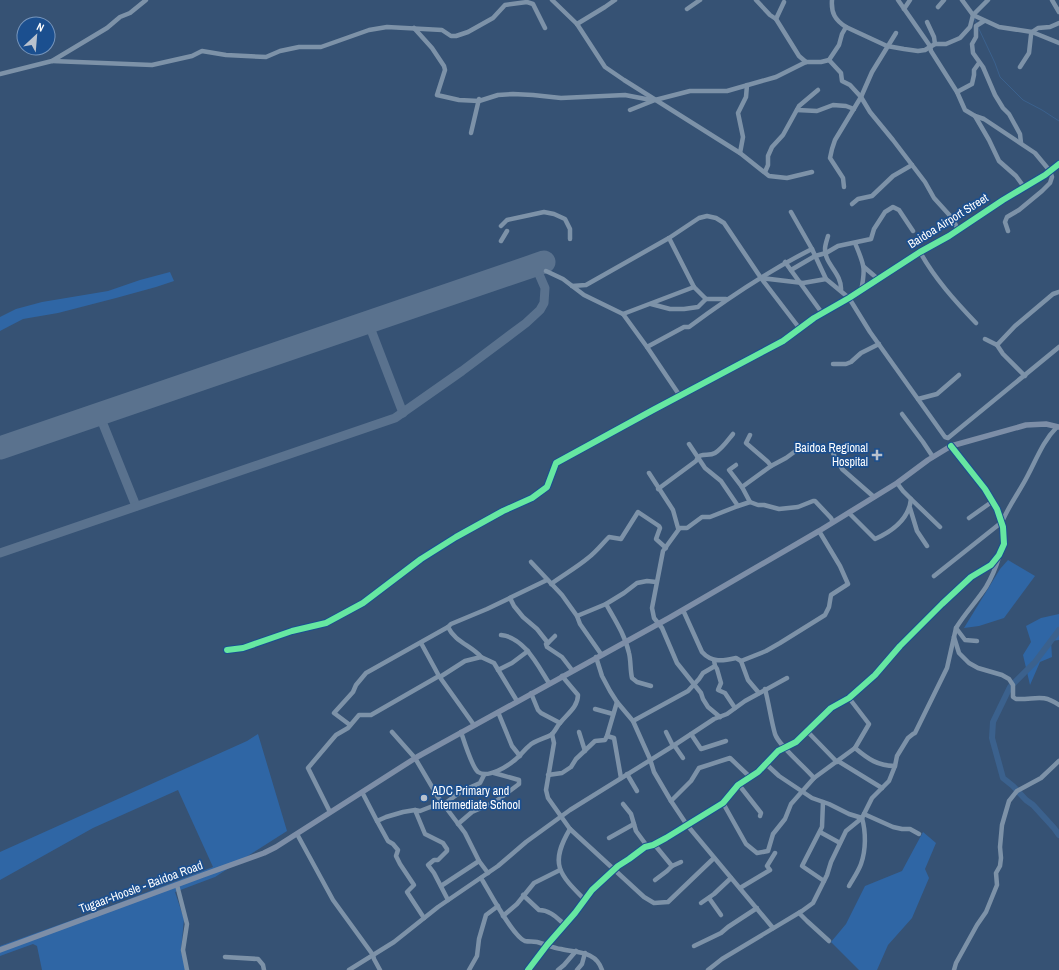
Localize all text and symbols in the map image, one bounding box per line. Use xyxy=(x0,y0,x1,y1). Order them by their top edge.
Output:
north arrow xyxy=(16,16,56,56)
text: N xyxy=(34,19,46,35)
street label: Baidoa Airport Street xyxy=(905,190,991,252)
place label: Baidoa Regional Hospital xyxy=(795,440,868,470)
marker: Baidoa Regional Hospital xyxy=(871,449,883,461)
place label: ADC Primary and Intermediate School xyxy=(431,783,520,813)
marker: ADC Primary and Intermediate School xyxy=(419,793,429,803)
street label: Tugaar-Hoosle - Baidoa Road xyxy=(77,857,205,917)

